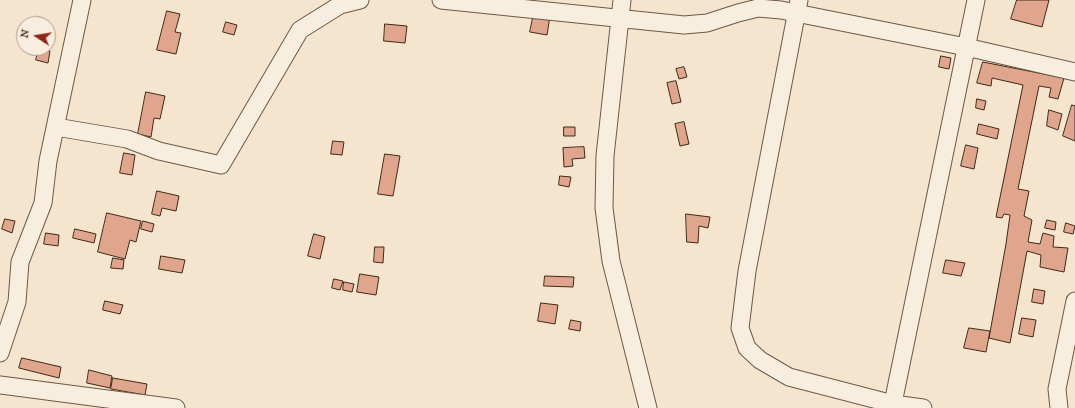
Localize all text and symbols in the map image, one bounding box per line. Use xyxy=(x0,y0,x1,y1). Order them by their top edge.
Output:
north arrow xyxy=(16,16,56,56)
text: N xyxy=(18,28,32,39)

